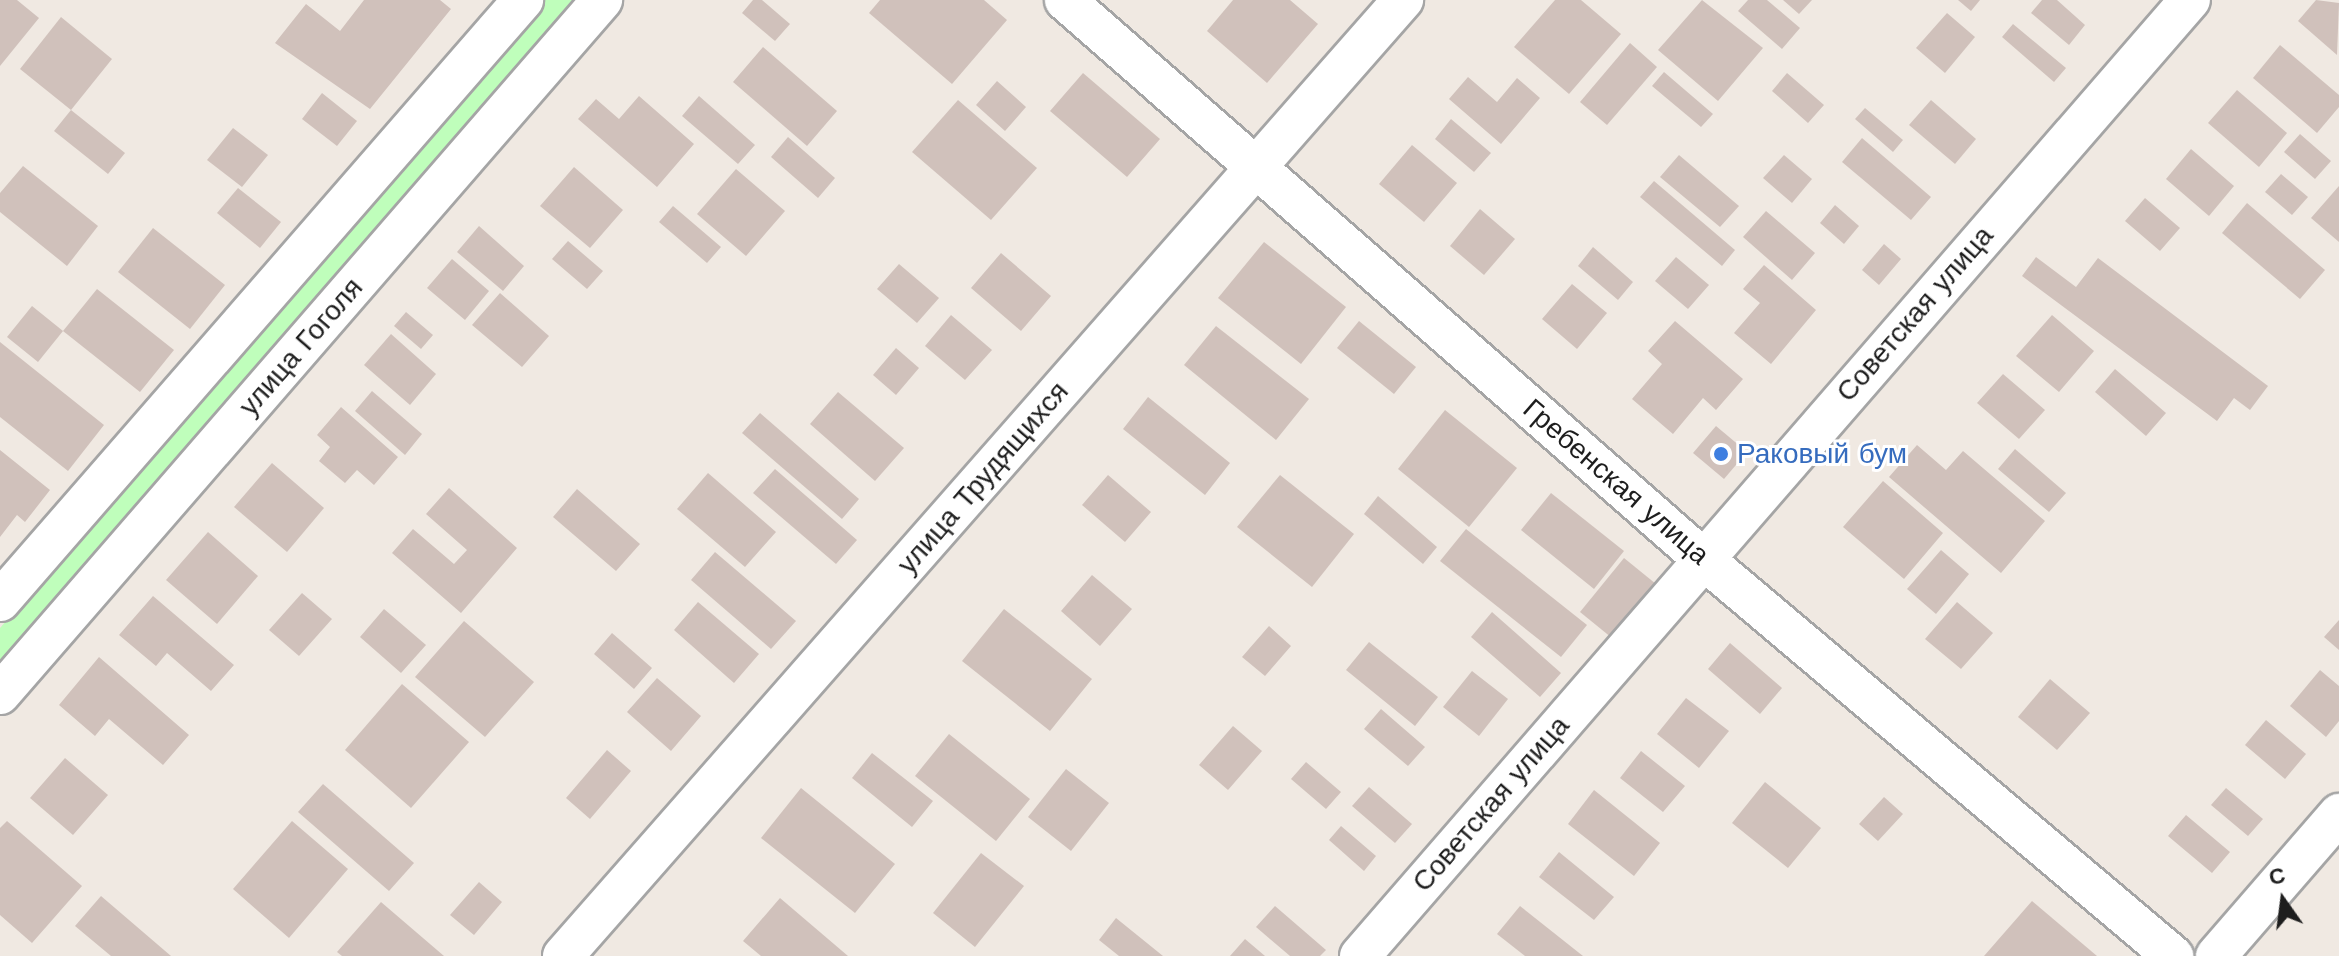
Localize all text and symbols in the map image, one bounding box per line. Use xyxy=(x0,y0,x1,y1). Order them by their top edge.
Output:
street label: Советская улица xyxy=(1830,219,2000,409)
street label: улица Гоголя xyxy=(232,271,370,423)
street label: улица Трудящихся xyxy=(890,375,1076,581)
street label: Гребенская улица xyxy=(1516,392,1716,572)
place label: Раковый бум xyxy=(1737,437,1907,471)
marker: Раковый бум xyxy=(1712,445,1730,463)
street label: Советская улица xyxy=(1406,709,1576,899)
north arrow xyxy=(2243,860,2323,940)
text: С xyxy=(2266,862,2288,890)

